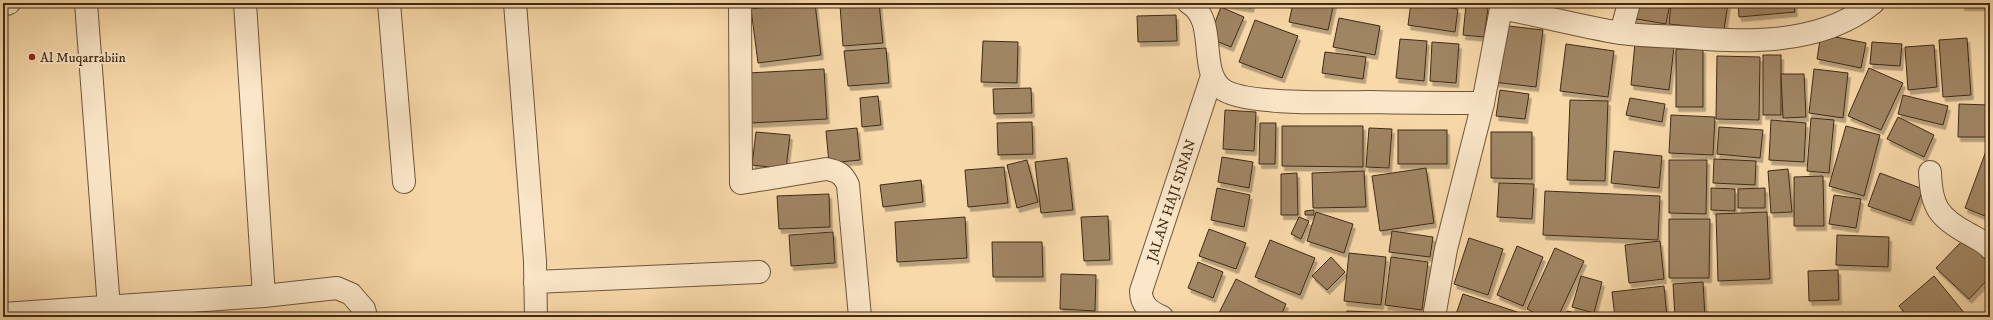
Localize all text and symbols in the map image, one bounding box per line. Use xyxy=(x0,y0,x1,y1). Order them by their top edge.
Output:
place label: Al Muqarrabiin xyxy=(40,49,126,67)
marker: Al Muqarrabiin xyxy=(27,52,37,62)
street label: JALAN HAJI SINAN xyxy=(1143,137,1201,266)

